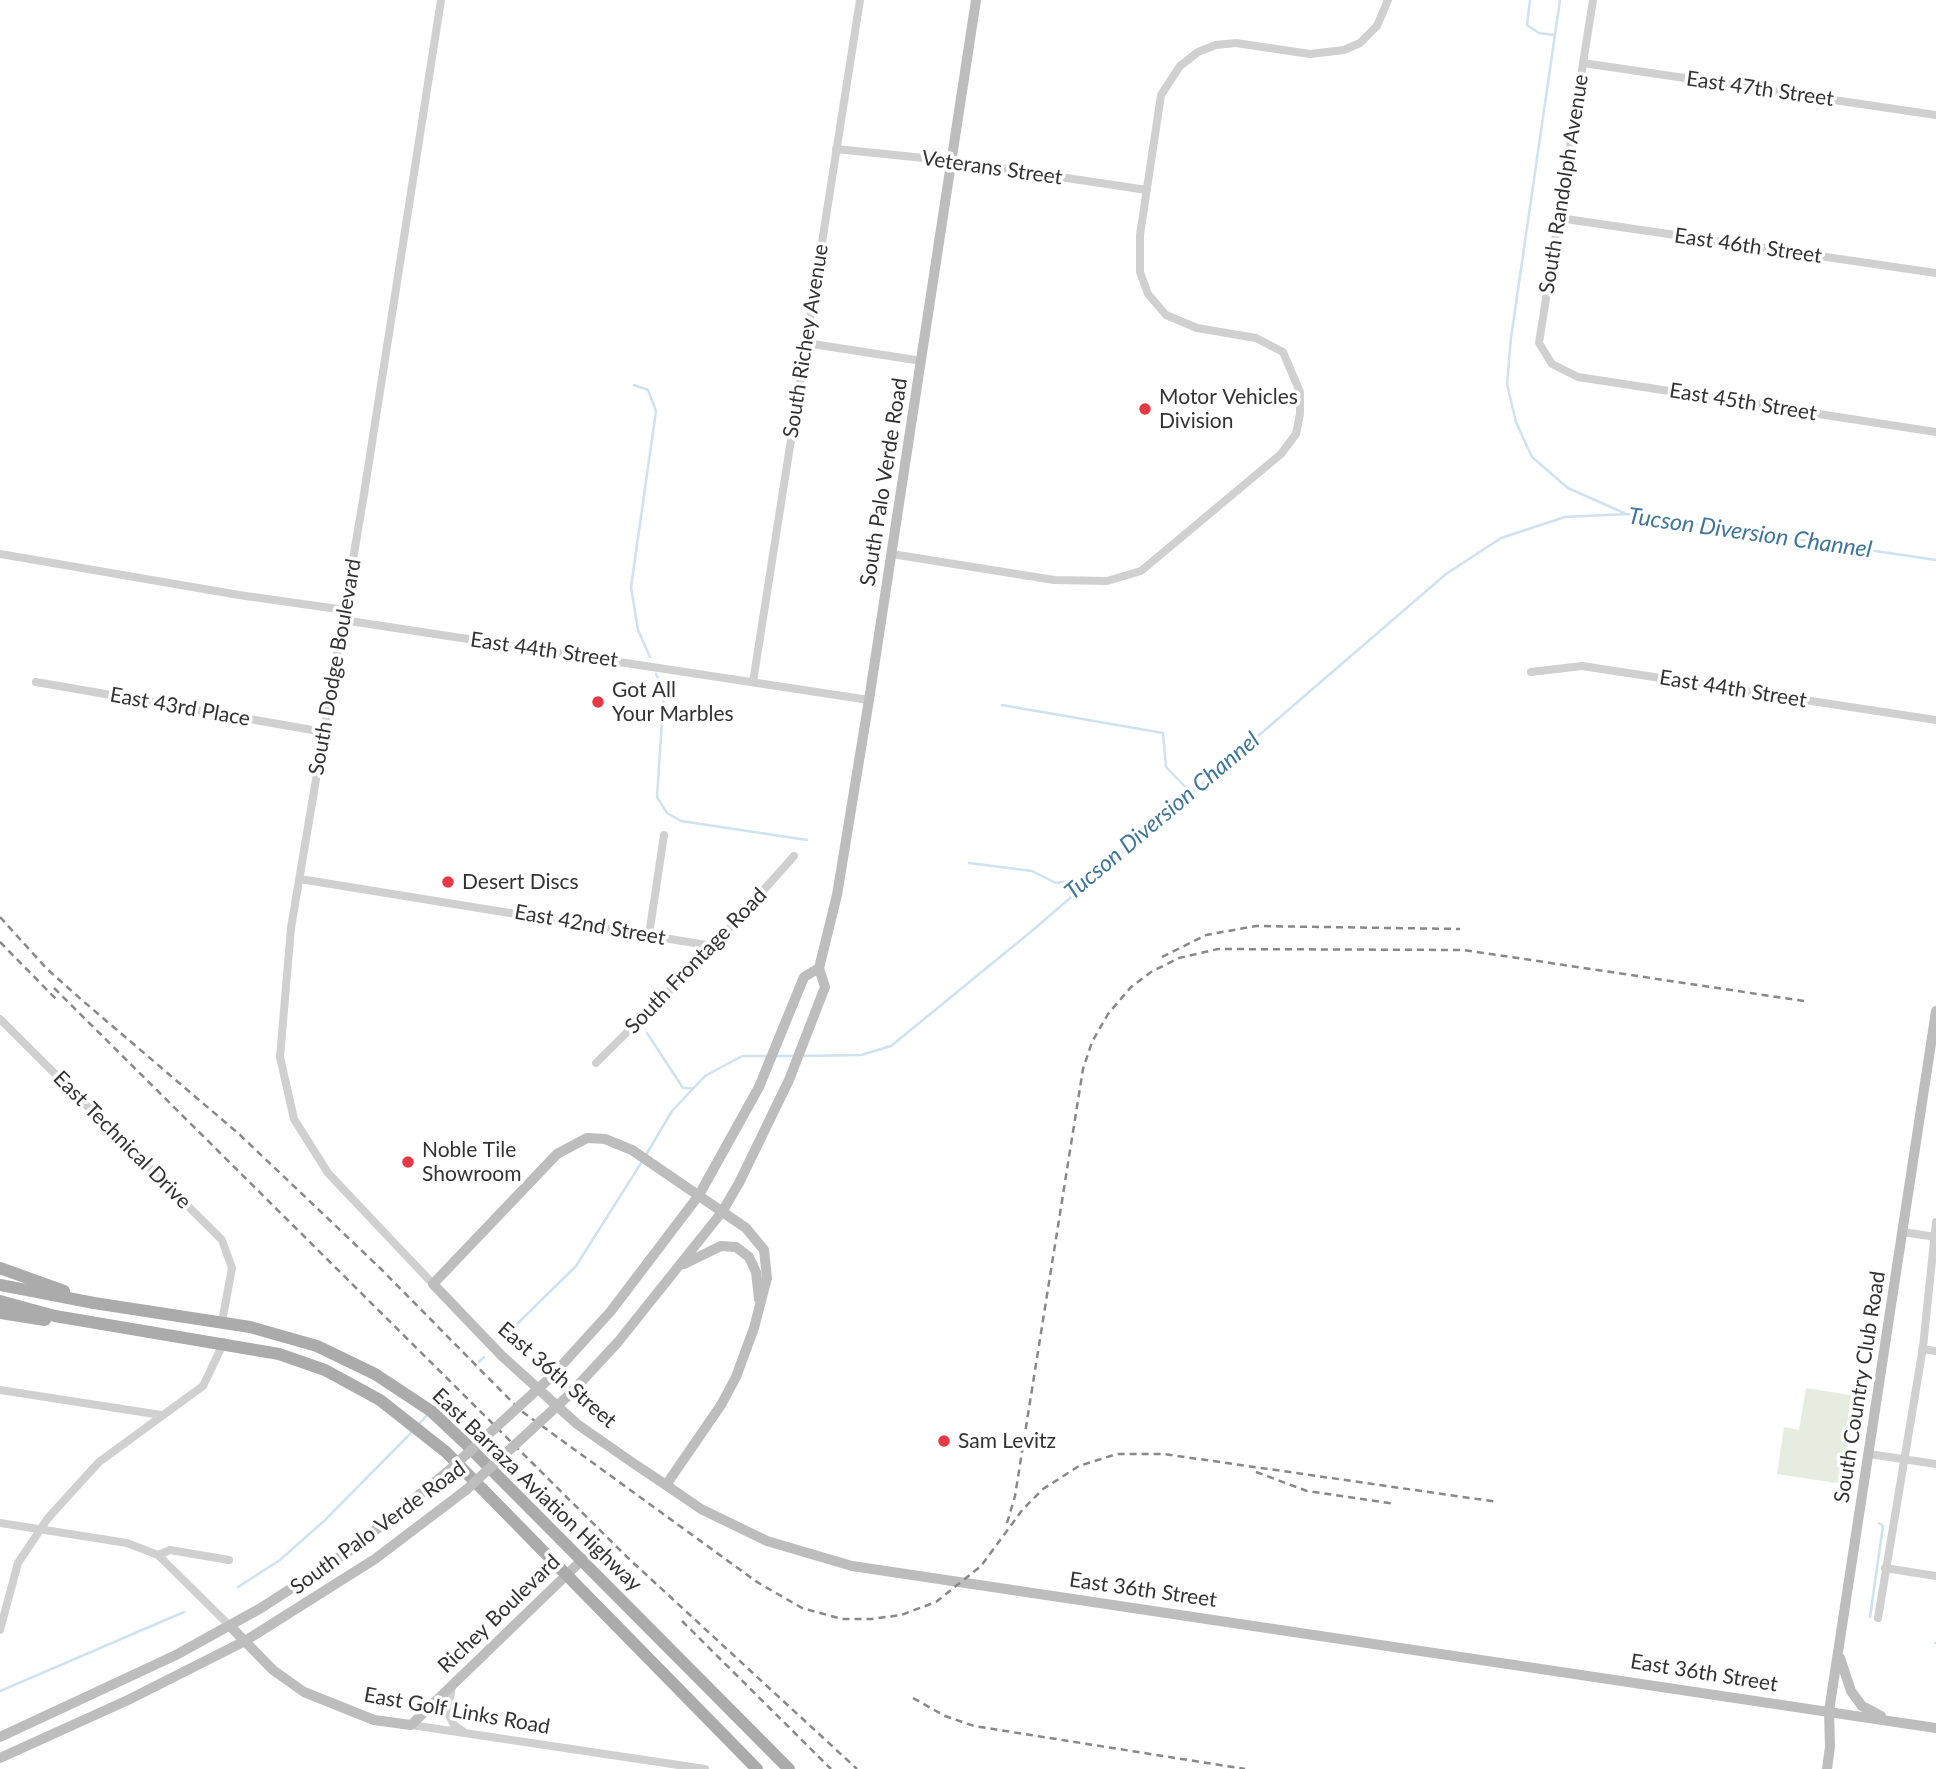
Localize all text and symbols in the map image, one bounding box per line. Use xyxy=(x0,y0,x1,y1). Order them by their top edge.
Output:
street label: East 47th Street xyxy=(1685,66,1835,112)
street label: South Randolph Avenue xyxy=(1534,73,1594,295)
street label: Veterans Street xyxy=(920,146,1064,190)
street label: East 46th Street xyxy=(1673,223,1823,269)
street label: South Richey Avenue xyxy=(778,242,834,440)
street label: South Palo Verde Road xyxy=(855,376,913,588)
street label: East 45th Street xyxy=(1668,378,1818,426)
place label: Motor Vehicles Division xyxy=(1159,384,1298,434)
marker: Motor Vehicles Division xyxy=(1137,401,1153,417)
water label: Tucson Diversion Channel xyxy=(1626,502,1874,564)
street label: South Dodge Boulevard xyxy=(304,557,366,777)
street label: East 44th Street xyxy=(469,627,619,673)
street label: East 44th Street xyxy=(1658,665,1808,713)
place label: Got All Your Marbles xyxy=(612,677,734,727)
street label: East 43rd Place xyxy=(108,682,252,732)
marker: Got All Your Marbles xyxy=(590,694,606,710)
water label: Tucson Diversion Channel xyxy=(1059,726,1265,906)
place label: Desert Discs xyxy=(462,869,579,895)
marker: Desert Discs xyxy=(440,874,456,890)
street label: South Frontage Road xyxy=(620,883,772,1039)
street label: East 42nd Street xyxy=(513,899,667,951)
street label: East Technical Drive xyxy=(48,1066,196,1214)
place label: Noble Tile Showroom xyxy=(422,1137,521,1187)
marker: Noble Tile Showroom xyxy=(400,1154,416,1170)
street label: South Country Club Road xyxy=(1829,1269,1891,1505)
street label: East 36th Street xyxy=(493,1317,621,1433)
street label: East Barraza Aviation Highway xyxy=(427,1383,647,1597)
place label: Sam Levitz xyxy=(958,1428,1056,1454)
marker: Sam Levitz xyxy=(936,1433,952,1449)
street label: South Palo Verde Road xyxy=(286,1456,470,1600)
street label: Richey Boulevard xyxy=(433,1549,565,1679)
street label: East 36th Street xyxy=(1068,1567,1218,1613)
street label: East 36th Street xyxy=(1629,1649,1779,1697)
street label: East Golf Links Road xyxy=(362,1682,552,1740)

